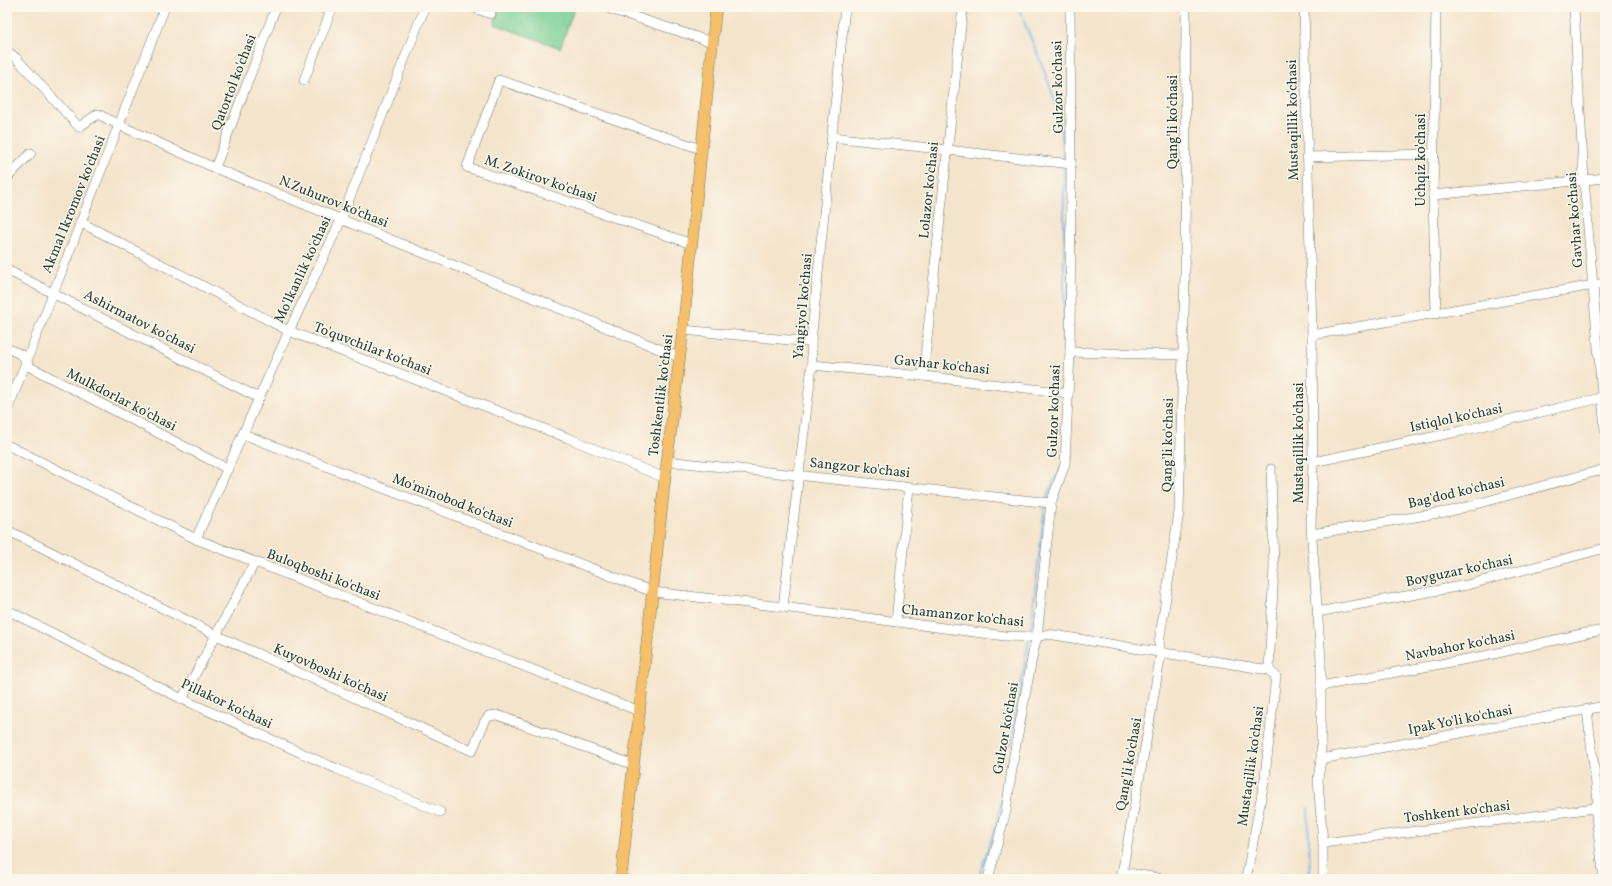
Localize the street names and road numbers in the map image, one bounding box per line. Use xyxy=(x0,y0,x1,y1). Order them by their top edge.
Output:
street label: Qatortol ko'chasi xyxy=(207,32,262,134)
street label: Gulzor ko'chasi xyxy=(1048,40,1069,134)
street label: Mustaqillik ko'chasi xyxy=(1283,59,1304,181)
street label: Qang'li ko'chasi xyxy=(1164,75,1183,169)
street label: Uchqiz ko'chasi xyxy=(1412,113,1431,207)
street label: Akmal Ikromov ko'chasi xyxy=(38,133,111,276)
street label: Lolazor ko'chasi xyxy=(915,141,944,240)
street label: M. Zokirov ko'chasi xyxy=(482,151,599,208)
street label: Gavhar ko'chasi xyxy=(1563,171,1588,268)
street label: N.Zuhurov ko'chasi xyxy=(276,172,391,233)
street label: Mo'lkanlik ko'chasi xyxy=(270,213,336,326)
street label: Yangiyo'l ko'chasi xyxy=(789,252,818,360)
street label: Ashirmatov ko'chasi xyxy=(80,286,198,359)
street label: To'quvchilar ko'chasi xyxy=(311,318,434,381)
street label: Toshkentlik ko'chasi xyxy=(645,333,678,457)
street label: Gavhar ko'chasi xyxy=(893,351,991,380)
street label: Mulkdorlar ko'chasi xyxy=(63,364,180,436)
street label: Gulzor ko'chasi xyxy=(1043,364,1066,458)
street label: Mustaqillik ko'chasi xyxy=(1290,382,1309,504)
street label: Qang'li ko'chasi xyxy=(1158,398,1179,492)
street label: Istiqlol ko'chasi xyxy=(1408,399,1504,438)
street label: Sangzor ko'chasi xyxy=(809,454,911,483)
street label: Mo'minobod ko'chasi xyxy=(389,470,516,533)
street label: Bag'dod ko'chasi xyxy=(1406,473,1507,514)
street label: Buloqboshi ko'chasi xyxy=(264,545,383,606)
street label: Boyguzar ko'chasi xyxy=(1404,551,1515,592)
street label: Chamanzor ko'chasi xyxy=(901,601,1025,632)
street label: Navbahor ko'chasi xyxy=(1404,627,1517,666)
street label: Kuyovboshi ko'chasi xyxy=(270,640,391,707)
street label: Pillakor ko'chasi xyxy=(177,675,275,734)
street label: Gulzor ko'chasi xyxy=(989,681,1024,776)
street label: Ipak Yo'li ko'chasi xyxy=(1406,701,1514,740)
street label: Mustaqillik ko'chasi xyxy=(1234,705,1269,828)
street label: Qang'li ko'chasi xyxy=(1112,716,1147,812)
street label: Toshkent ko'chasi xyxy=(1403,797,1511,828)

